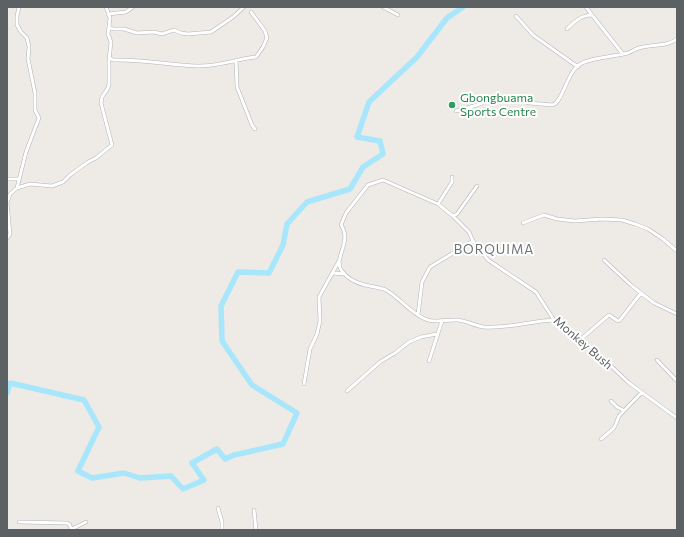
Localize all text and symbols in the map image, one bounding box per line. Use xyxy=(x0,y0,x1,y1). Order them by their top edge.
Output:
place label: Gbongbuama Sports Centre xyxy=(460,90,536,118)
marker: Gbongbuama Sports Centre xyxy=(447,100,457,110)
district label: BORQUIMA xyxy=(454,241,534,257)
street label: Monkey Bush xyxy=(551,313,616,372)

